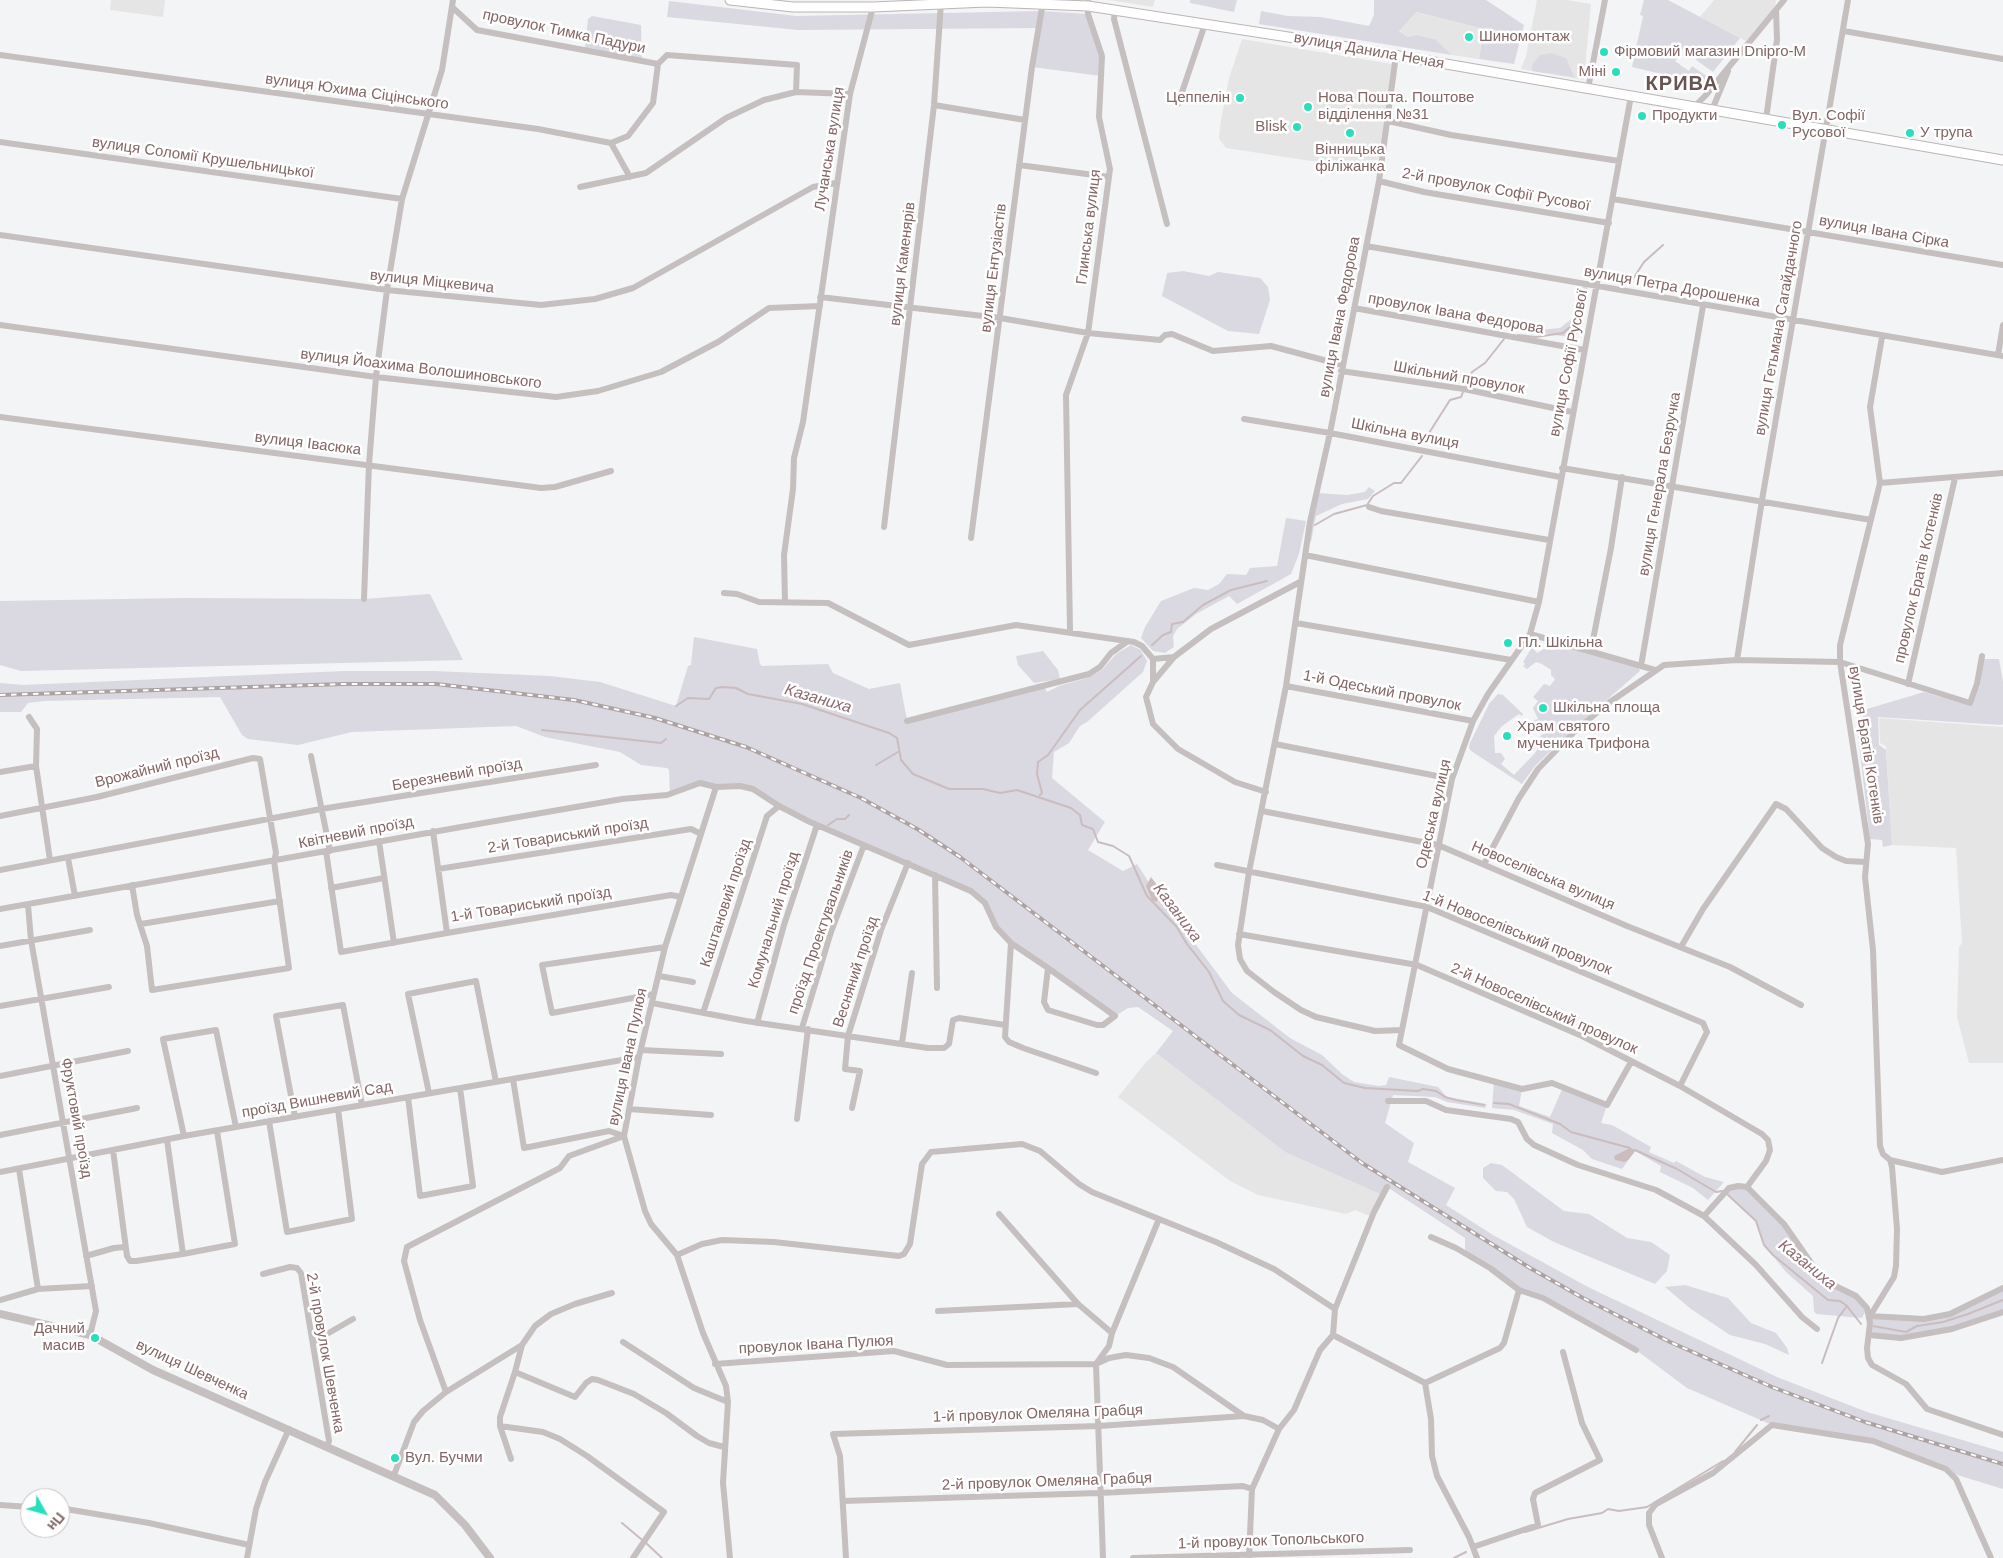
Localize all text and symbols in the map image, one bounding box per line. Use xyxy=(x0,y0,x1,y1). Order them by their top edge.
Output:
street label: провулок Тимка Падури xyxy=(481,6,647,58)
place label: Шиномонтаж xyxy=(1479,28,1570,46)
street label: вулиця Данила Нечая xyxy=(1292,29,1446,73)
marker: Шиномонтаж xyxy=(1463,31,1475,43)
place label: Фірмовий магазин Dnipro-M xyxy=(1614,43,1806,61)
marker: Фірмовий магазин Dnipro-M xyxy=(1598,46,1610,58)
place label: Міні xyxy=(1579,63,1606,81)
marker: Міні xyxy=(1610,66,1622,78)
street label: вулиця Юхима Сіцінського xyxy=(264,70,450,114)
district label: КРИВА xyxy=(1645,72,1719,96)
street label: Лучанська вулиця xyxy=(811,86,849,212)
place label: Цеппелін xyxy=(1166,89,1230,107)
place label: Нова Пошта. Поштове відділення №31 xyxy=(1318,89,1474,124)
marker: Цеппелін xyxy=(1234,92,1246,104)
marker: Нова Пошта. Поштове відділення №31 xyxy=(1302,101,1314,113)
place label: Продукти xyxy=(1652,107,1717,125)
place label: Вул. Софії Русової xyxy=(1792,107,1865,142)
marker: Продукти xyxy=(1636,110,1648,122)
place label: Blisk xyxy=(1255,118,1287,136)
marker: Вул. Софії Русової xyxy=(1776,119,1788,131)
marker: Blisk xyxy=(1291,121,1303,133)
place label: У трупа xyxy=(1920,124,1973,142)
marker: Вінницька філіжанка xyxy=(1344,127,1356,139)
marker: У трупа xyxy=(1904,127,1916,139)
street label: вулиця Соломії Крушельницької xyxy=(91,133,315,183)
place label: Вінницька філіжанка xyxy=(1315,141,1385,176)
street label: 2-й провулок Софії Русової xyxy=(1401,165,1591,215)
street label: Глинська вулиця xyxy=(1073,168,1105,286)
street label: вулиця Каменярів xyxy=(886,201,920,327)
street label: вулиця Ентузіастів xyxy=(977,202,1011,334)
street label: вулиця Івана Сірка xyxy=(1818,212,1950,252)
street label: вулиця Гетьмана Сагайдачного xyxy=(1751,219,1807,437)
street label: вулиця Івана Федорова xyxy=(1316,235,1364,399)
street label: вулиця Петра Дорошенка xyxy=(1583,263,1761,311)
street label: вулиця Міцкевича xyxy=(369,267,495,297)
street label: вулиця Софії Русової xyxy=(1546,288,1592,438)
street label: провулок Івана Федорова xyxy=(1367,290,1545,338)
street label: вулиця Йоахима Волошиновського xyxy=(299,345,543,393)
street label: Шкільний провулок xyxy=(1392,358,1526,398)
street label: вулиця Генерала Безручка xyxy=(1635,391,1685,577)
street label: Шкільна вулиця xyxy=(1349,415,1461,453)
street label: вулиця Івасюка xyxy=(254,429,362,459)
street label: провулок Братів Котенків xyxy=(1891,491,1947,665)
place label: Пл. Шкільна xyxy=(1518,634,1603,652)
marker: Пл. Шкільна xyxy=(1502,637,1514,649)
street label: вулиця Братів Котенків xyxy=(1845,665,1887,825)
street label: 1-й Одеський провулок xyxy=(1301,667,1463,715)
water label: Казаниха xyxy=(782,680,854,718)
place label: Шкільна площа xyxy=(1553,699,1660,717)
marker: Шкільна площа xyxy=(1537,702,1549,714)
place label: Храм святого мученика Трифона xyxy=(1517,718,1650,753)
marker: Храм святого мученика Трифона xyxy=(1501,730,1513,742)
street label: Врожайний проїзд xyxy=(93,744,221,792)
street label: Березневий проїзд xyxy=(391,755,523,795)
street label: Одеська вулиця xyxy=(1413,758,1455,870)
street label: Квітневий проїзд xyxy=(297,813,415,853)
street label: 2-й Товариський проїзд xyxy=(487,814,649,858)
street label: Каштановий проїзд xyxy=(697,837,755,969)
street label: Новоселівська вулиця xyxy=(1469,838,1617,914)
street label: проїзд Проектувальників xyxy=(784,847,858,1017)
street label: Комунальний проїзд xyxy=(745,850,803,990)
water label: Казаниха xyxy=(1149,880,1205,946)
street label: 1-й Товариський проїзд xyxy=(450,883,612,927)
street label: 1-й Новоселівський провулок xyxy=(1420,887,1614,979)
street label: Весняний проїзд xyxy=(830,914,882,1030)
street label: 2-й Новоселівський провулок xyxy=(1448,960,1640,1058)
street label: вулиця Івана Пулюя xyxy=(605,987,651,1127)
street label: Фруктовий проїзд xyxy=(57,1056,95,1180)
street label: проїзд Вишневий Сад xyxy=(240,1078,394,1122)
water label: Казаниха xyxy=(1774,1236,1840,1294)
street label: 2-й провулок Шевченка xyxy=(302,1271,348,1435)
place label: Дачний масив xyxy=(34,1320,85,1355)
marker: Дачний масив xyxy=(89,1332,101,1344)
street label: провулок Івана Пулюя xyxy=(738,1332,894,1358)
street label: вулиця Шевченка xyxy=(133,1336,251,1404)
street label: 1-й провулок Омеляна Грабця xyxy=(933,1401,1143,1427)
place label: Вул. Бучми xyxy=(405,1449,483,1467)
marker: Вул. Бучми xyxy=(389,1452,401,1464)
street label: 2-й провулок Омеляна Грабця xyxy=(942,1469,1152,1495)
north arrow xyxy=(20,1488,70,1538)
text: Пн xyxy=(44,1509,68,1534)
street label: 1-й провулок Топольського xyxy=(1178,1529,1364,1553)

